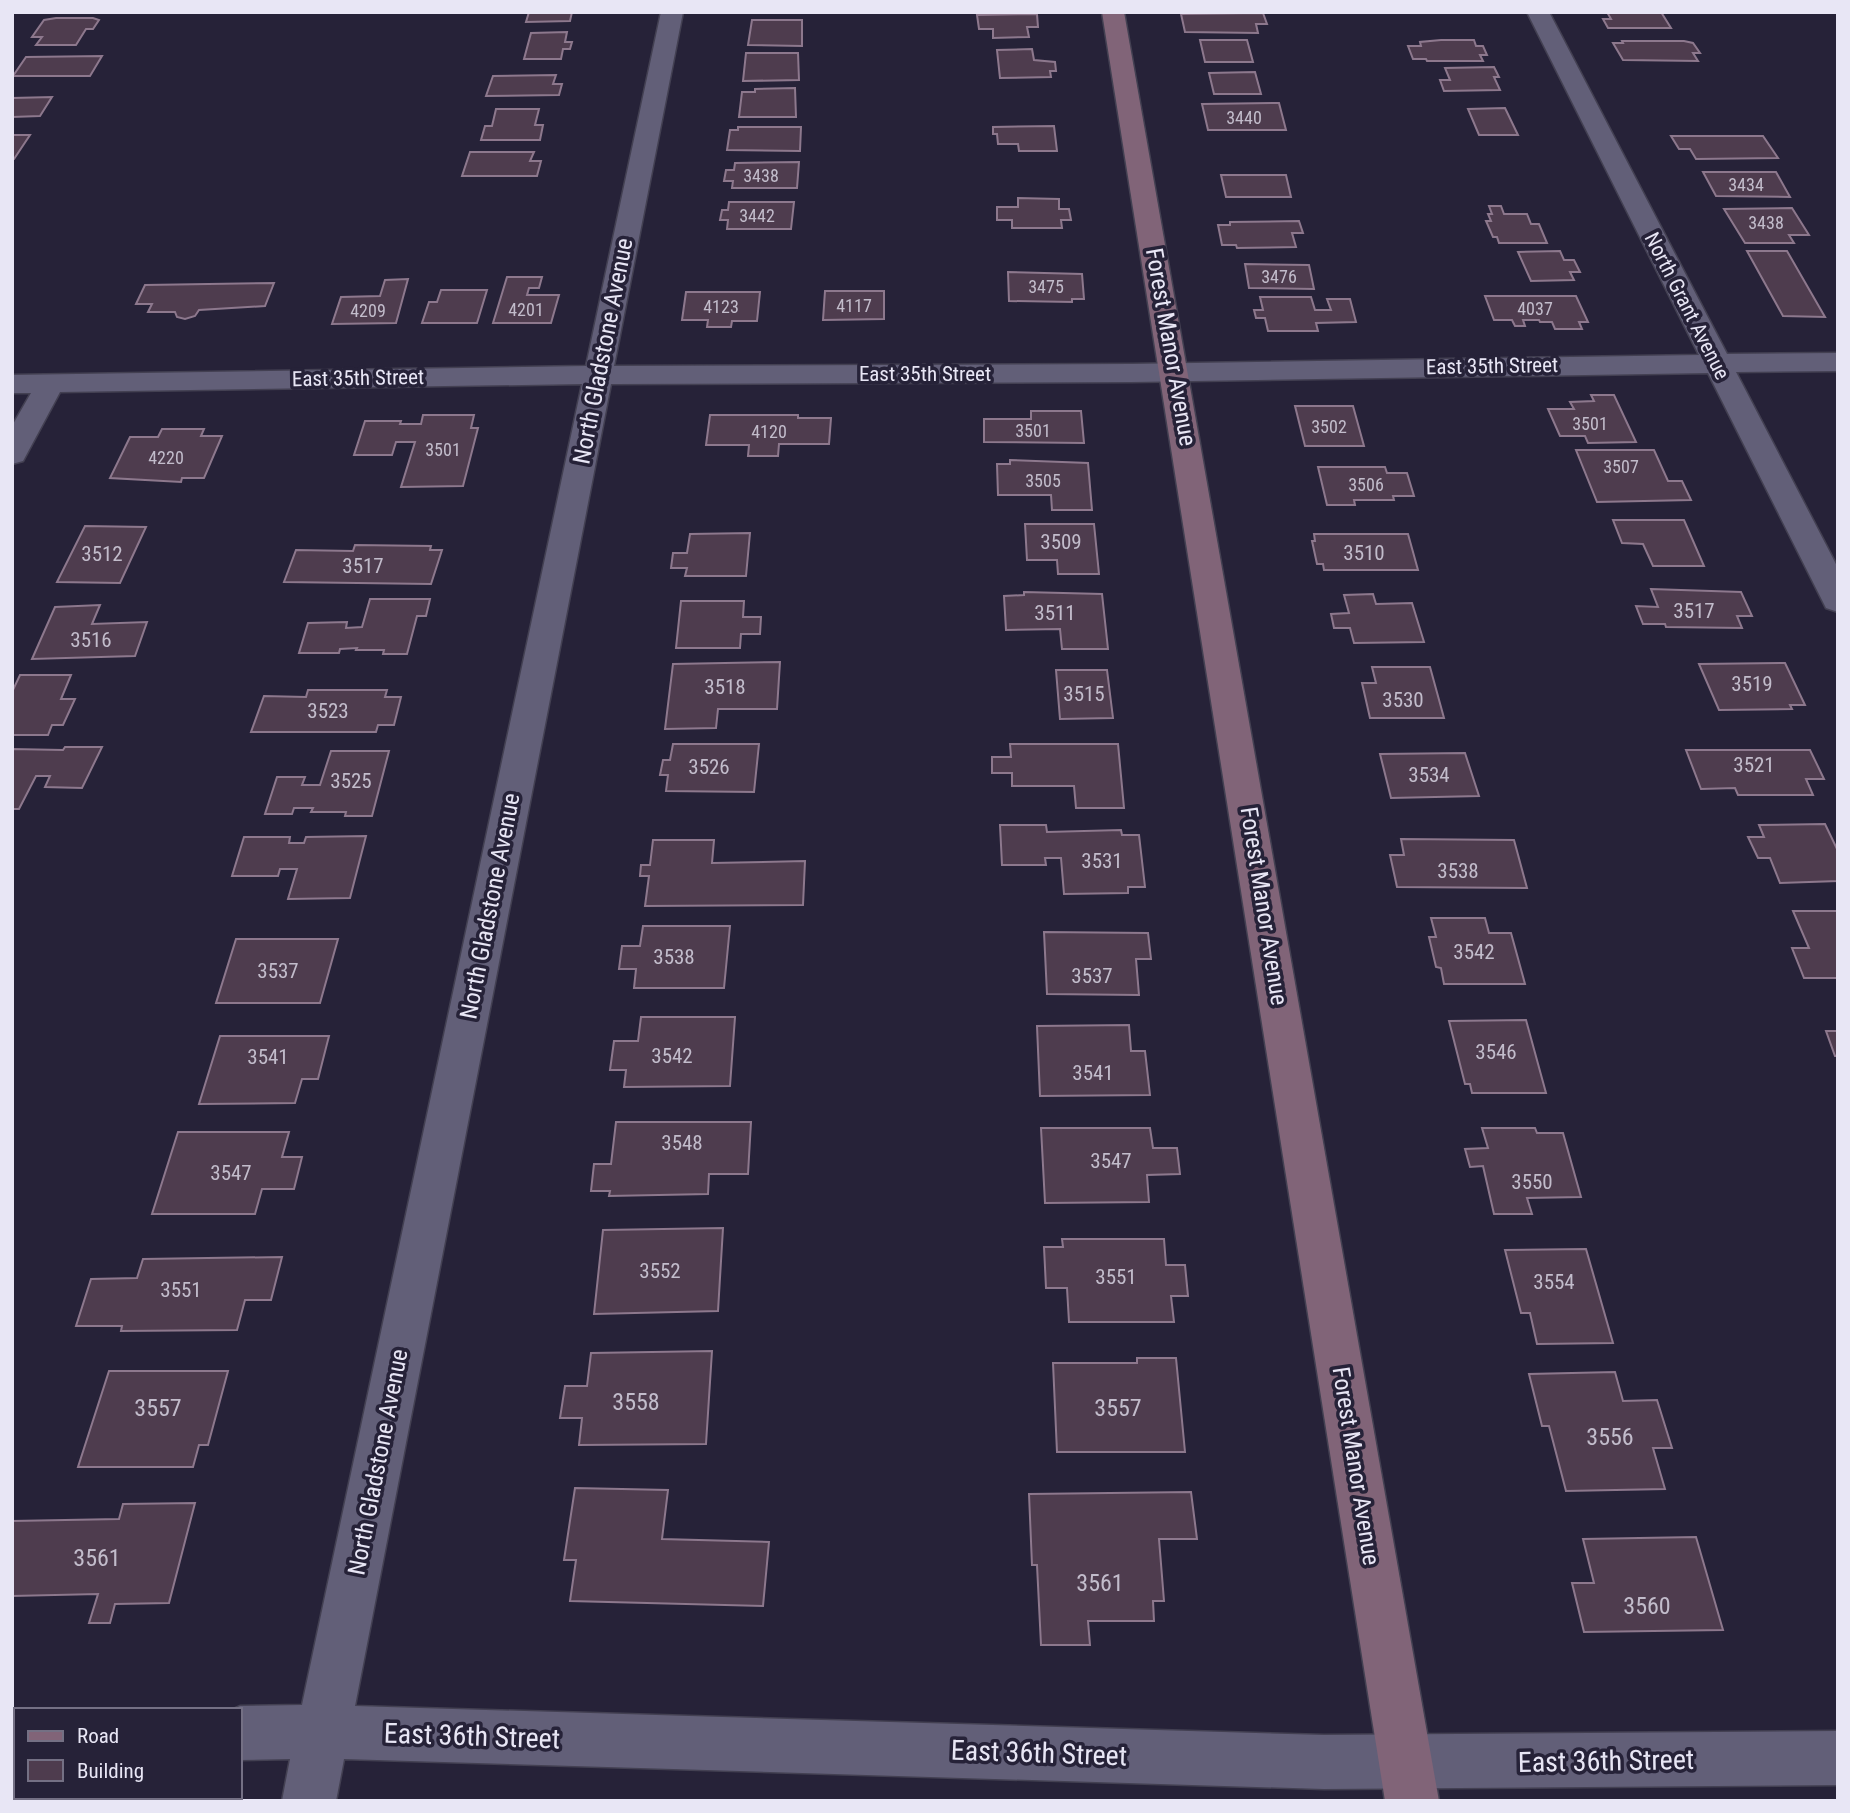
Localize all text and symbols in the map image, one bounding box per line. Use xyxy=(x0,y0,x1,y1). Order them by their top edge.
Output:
house number: 3440 xyxy=(1226,107,1262,128)
house number: 3438 xyxy=(743,165,779,186)
house number: 3434 xyxy=(1728,174,1764,195)
house number: 3442 xyxy=(739,205,775,226)
house number: 3438 xyxy=(1748,212,1784,233)
street label: North Grant Avenue xyxy=(1640,228,1734,384)
street label: North Gladstone Avenue xyxy=(567,236,639,466)
street label: Forest Manor Avenue xyxy=(1140,246,1202,448)
house number: 3476 xyxy=(1261,266,1297,287)
house number: 3475 xyxy=(1028,276,1064,297)
house number: 4117 xyxy=(836,295,872,316)
house number: 4123 xyxy=(703,296,739,317)
house number: 4037 xyxy=(1517,298,1553,319)
house number: 4201 xyxy=(508,299,544,320)
house number: 4209 xyxy=(350,300,386,321)
street label: East 35th Street xyxy=(1426,353,1558,379)
street label: East 35th Street xyxy=(859,362,991,386)
street label: East 35th Street xyxy=(292,365,424,391)
house number: 3501 xyxy=(1572,413,1608,434)
house number: 3502 xyxy=(1311,416,1347,437)
house number: 3501 xyxy=(1015,420,1051,441)
house number: 4120 xyxy=(751,421,787,442)
house number: 3501 xyxy=(425,439,461,460)
house number: 4220 xyxy=(148,447,184,468)
house number: 3507 xyxy=(1603,456,1639,477)
house number: 3505 xyxy=(1025,470,1061,491)
house number: 3506 xyxy=(1348,474,1384,495)
house number: 3509 xyxy=(1040,530,1082,554)
house number: 3510 xyxy=(1343,541,1385,565)
house number: 3512 xyxy=(81,542,123,566)
house number: 3517 xyxy=(342,554,384,578)
house number: 3517 xyxy=(1673,599,1715,623)
house number: 3511 xyxy=(1034,601,1076,625)
house number: 3516 xyxy=(70,628,112,652)
house number: 3519 xyxy=(1731,672,1773,696)
house number: 3518 xyxy=(704,675,746,699)
house number: 3515 xyxy=(1063,682,1105,706)
house number: 3530 xyxy=(1382,688,1424,712)
house number: 3523 xyxy=(307,699,349,723)
house number: 3521 xyxy=(1733,753,1775,777)
house number: 3526 xyxy=(688,755,730,779)
house number: 3534 xyxy=(1408,763,1450,787)
house number: 3525 xyxy=(330,769,372,793)
street label: North Gladstone Avenue xyxy=(454,791,526,1021)
street label: Forest Manor Avenue xyxy=(1234,805,1294,1007)
house number: 3531 xyxy=(1081,849,1123,873)
house number: 3538 xyxy=(1437,859,1479,883)
house number: 3542 xyxy=(1453,940,1495,964)
house number: 3538 xyxy=(653,945,695,969)
house number: 3537 xyxy=(257,959,299,983)
house number: 3537 xyxy=(1071,964,1113,988)
house number: 3546 xyxy=(1475,1040,1517,1064)
house number: 3542 xyxy=(651,1044,693,1068)
house number: 3541 xyxy=(247,1045,289,1069)
house number: 3541 xyxy=(1072,1061,1114,1085)
house number: 3548 xyxy=(661,1131,703,1155)
house number: 3547 xyxy=(1090,1149,1132,1173)
house number: 3547 xyxy=(210,1161,252,1185)
house number: 3550 xyxy=(1511,1170,1553,1194)
house number: 3552 xyxy=(639,1259,681,1283)
house number: 3551 xyxy=(1095,1265,1137,1289)
house number: 3554 xyxy=(1533,1270,1575,1294)
house number: 3551 xyxy=(160,1278,202,1302)
street label: North Gladstone Avenue xyxy=(342,1347,414,1577)
street label: Forest Manor Avenue xyxy=(1326,1365,1386,1567)
house number: 3558 xyxy=(612,1388,660,1416)
house number: 3557 xyxy=(134,1394,182,1422)
house number: 3557 xyxy=(1094,1394,1142,1422)
house number: 3556 xyxy=(1586,1423,1634,1451)
house number: 3561 xyxy=(73,1544,121,1572)
house number: 3561 xyxy=(1076,1569,1124,1597)
house number: 3560 xyxy=(1623,1592,1671,1620)
legend xyxy=(14,1708,242,1799)
street label: East 36th Street xyxy=(383,1716,561,1756)
text: Road xyxy=(77,1724,119,1748)
street label: East 36th Street xyxy=(950,1733,1128,1773)
street label: East 36th Street xyxy=(1518,1743,1694,1779)
text: Building xyxy=(77,1759,144,1783)

